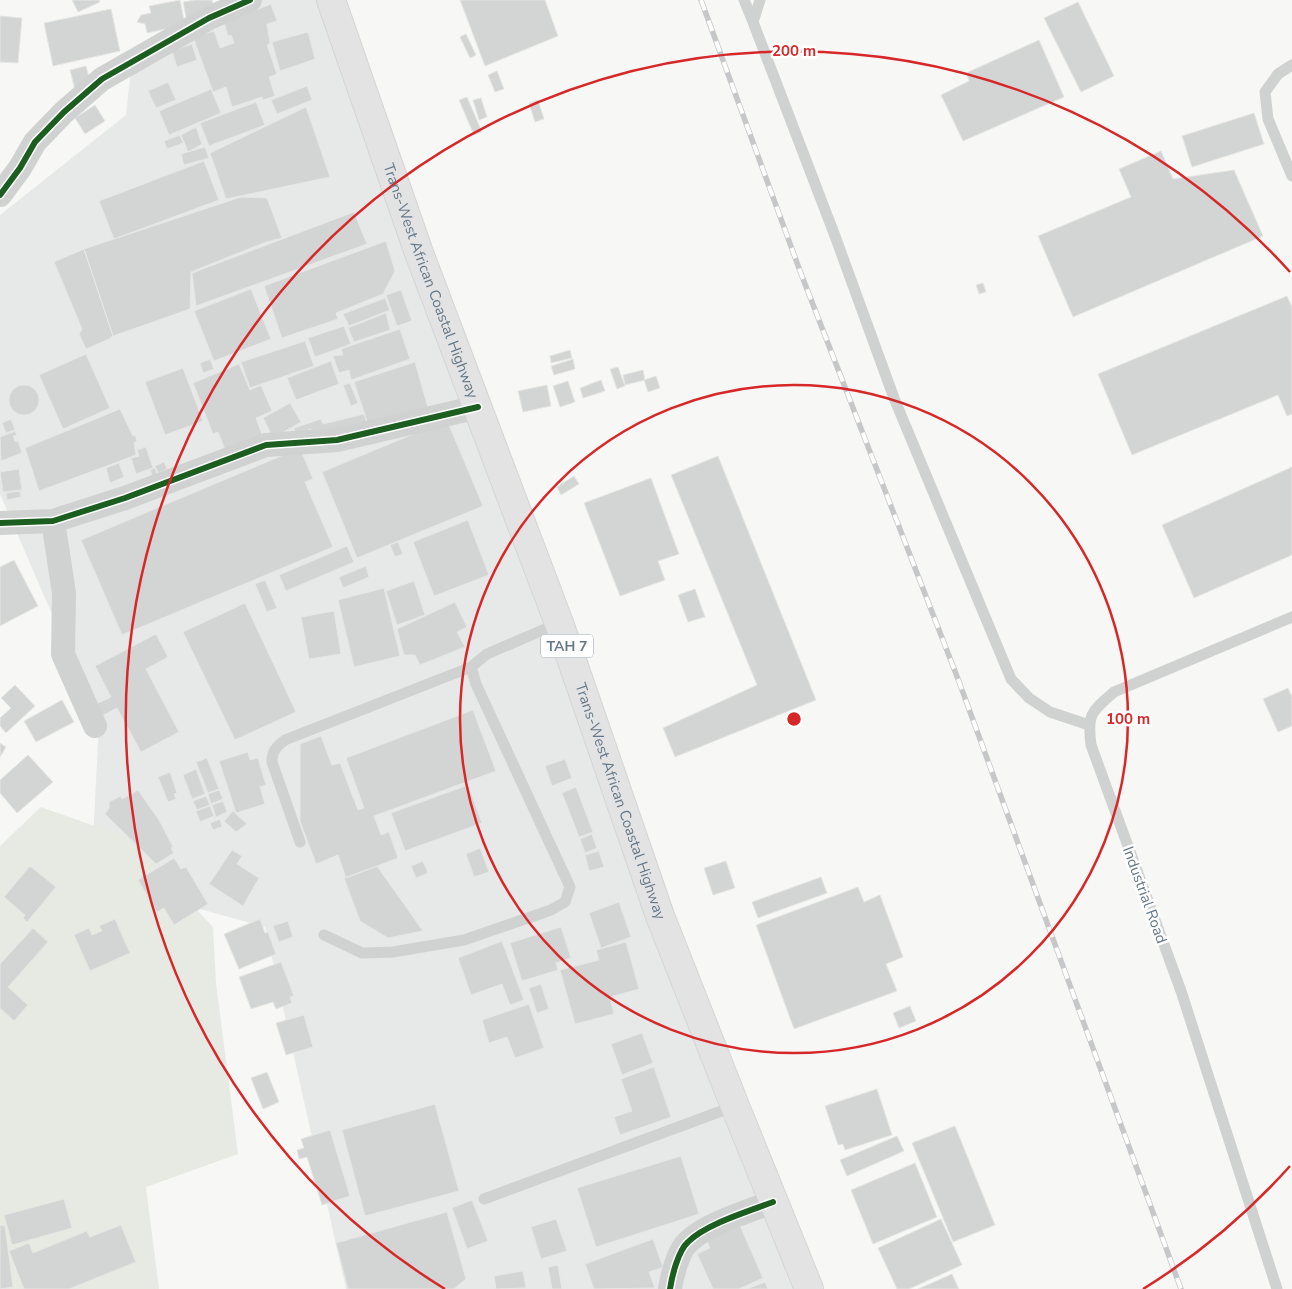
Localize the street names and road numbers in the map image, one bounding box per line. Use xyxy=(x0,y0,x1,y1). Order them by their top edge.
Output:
street label: Trans-West African Coastal Highway xyxy=(379,161,483,401)
road number: TAH 7 xyxy=(541,634,593,658)
street label: Trans-West African Coastal Highway xyxy=(570,680,671,923)
street label: Industrial Road xyxy=(1118,844,1172,946)

